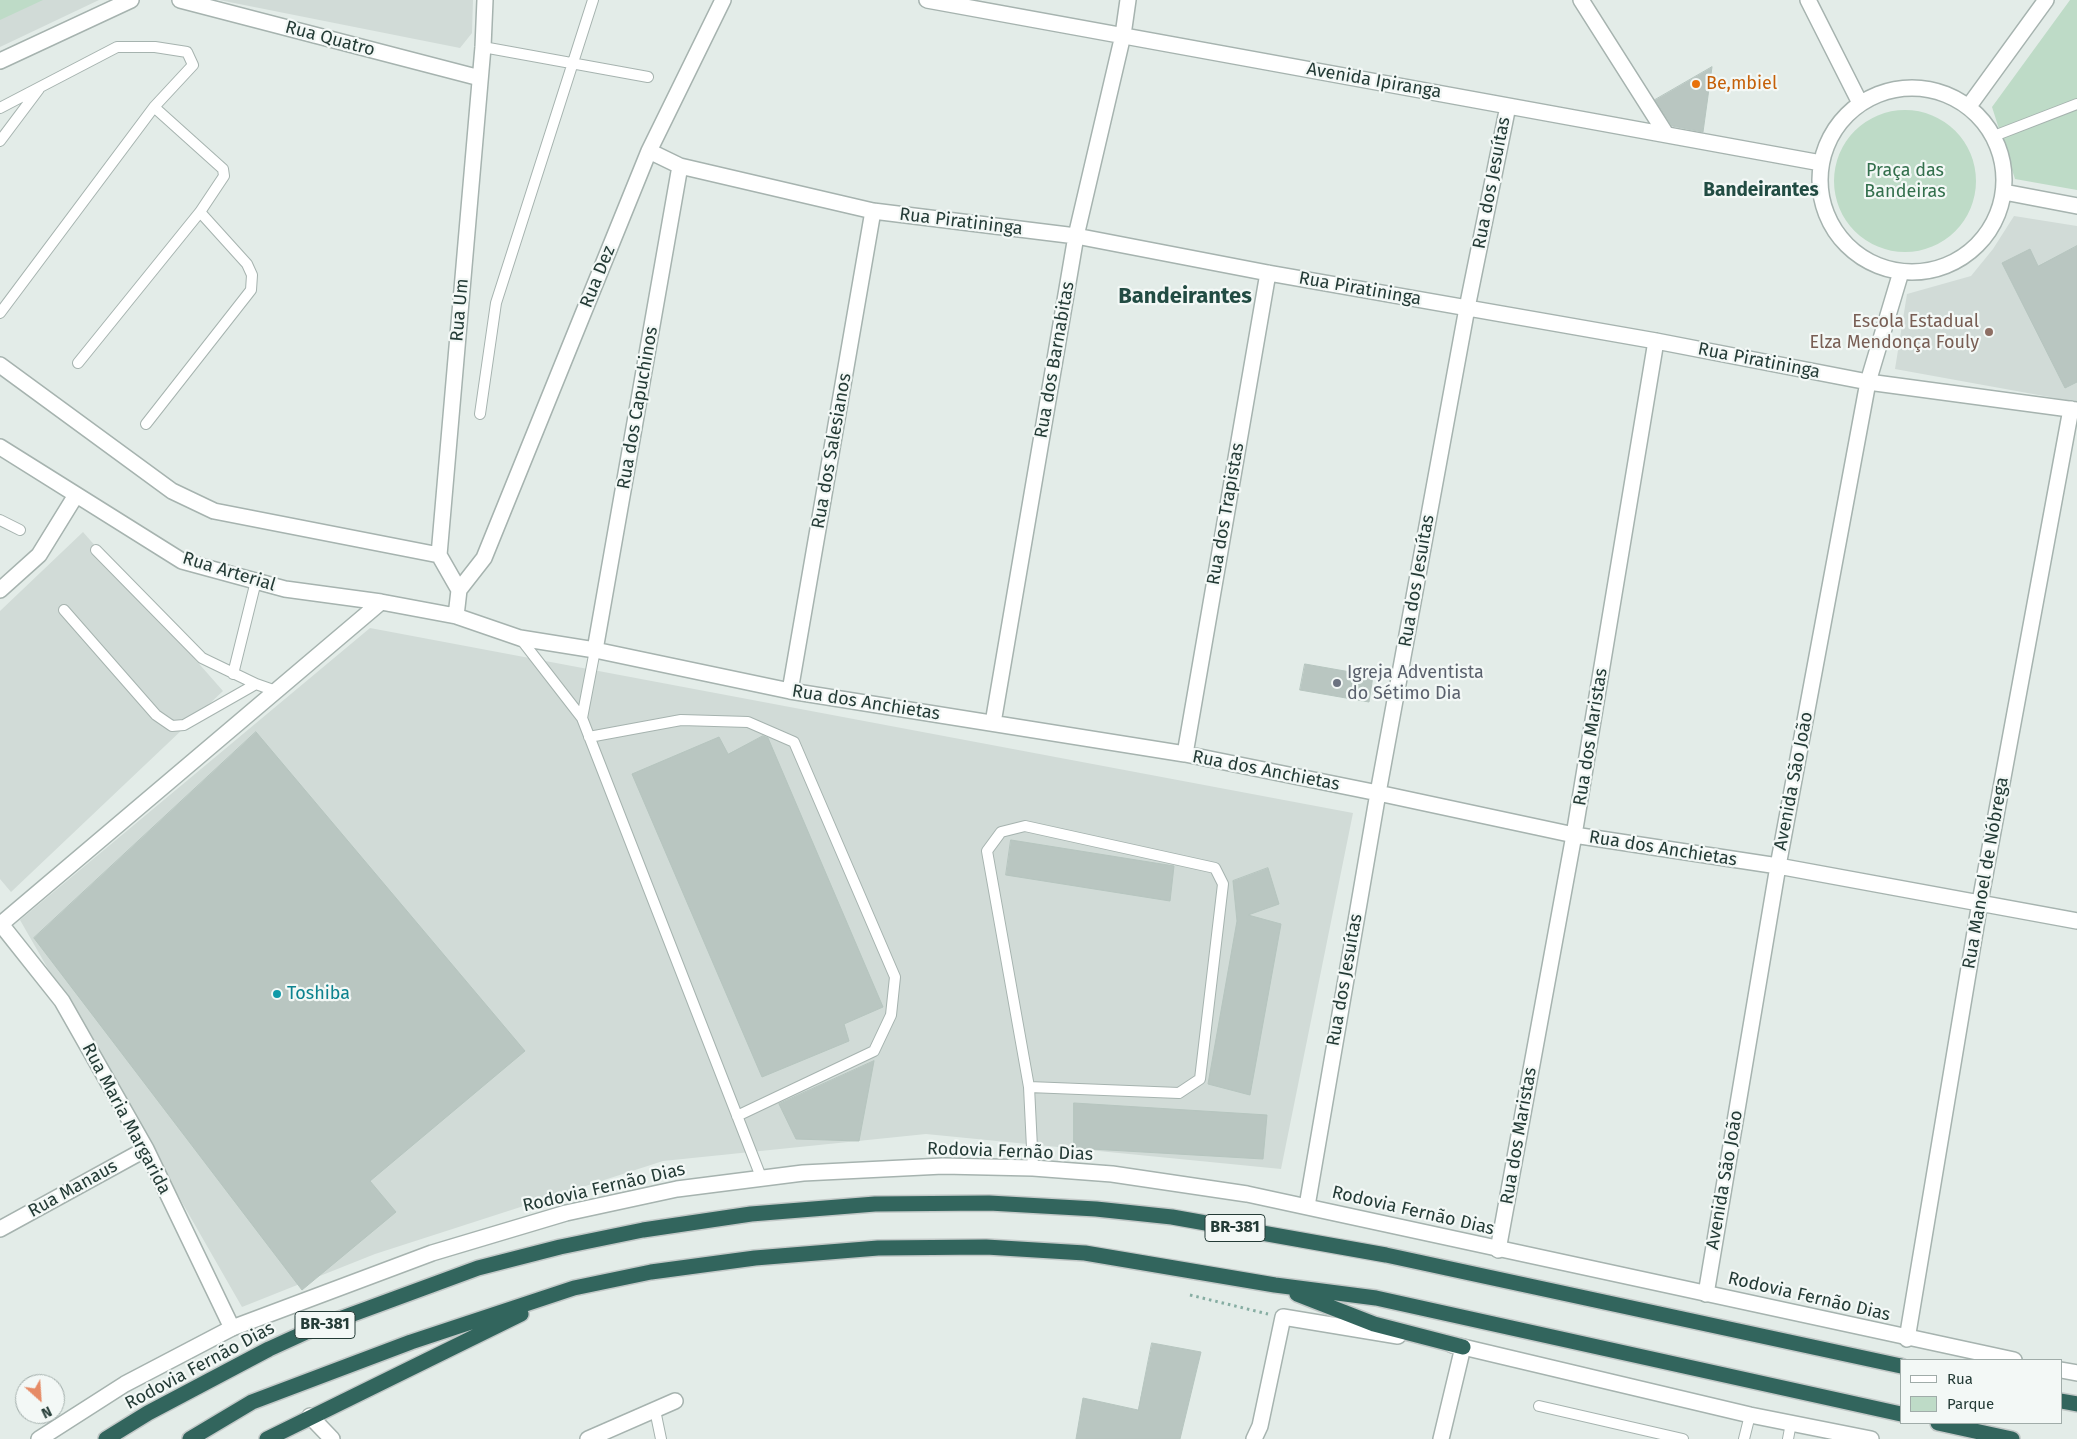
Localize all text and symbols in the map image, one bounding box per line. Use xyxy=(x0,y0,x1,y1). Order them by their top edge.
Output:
street label: Rua Quatro xyxy=(283,17,377,61)
street label: Avenida Ipiranga xyxy=(1305,59,1443,103)
place label: Be,mbiel xyxy=(1706,73,1777,95)
marker: Be,mbiel xyxy=(1690,78,1702,90)
street label: Rua dos Jesuítas xyxy=(1469,115,1515,251)
park label: Praça das Bandeiras xyxy=(1864,160,1946,202)
district label: Bandeirantes xyxy=(1703,180,1819,202)
street label: Rua Piratininga xyxy=(898,204,1024,240)
street label: Rua Dez xyxy=(576,243,620,311)
street label: Rua Piratininga xyxy=(1297,268,1423,310)
street label: Rua Um xyxy=(446,278,474,342)
street label: Rua dos Barnabitas xyxy=(1031,280,1079,440)
district label: Bandeirantes xyxy=(1118,284,1252,310)
place label: Escola Estadual Elza Mendonça Fouly xyxy=(1810,311,1979,354)
street label: Rua dos Capuchinos xyxy=(613,325,663,491)
marker: Escola Estadual Elza Mendonça Fouly xyxy=(1983,326,1995,338)
street label: Rua Piratininga xyxy=(1696,339,1822,383)
street label: Rua dos Salesianos xyxy=(808,372,856,530)
street label: Rua dos Trapistas xyxy=(1203,441,1249,587)
street label: Rua dos Jesuítas xyxy=(1395,513,1439,649)
street label: Rua Arterial xyxy=(180,548,278,596)
place label: Igreja Adventista do Sétimo Dia xyxy=(1347,662,1484,704)
street label: Rua dos Maristas xyxy=(1569,667,1613,807)
marker: Igreja Adventista do Sétimo Dia xyxy=(1331,677,1343,689)
street label: Rua dos Anchietas xyxy=(790,681,942,725)
street label: Avenida São João xyxy=(1770,710,1818,852)
street label: Rua dos Anchietas xyxy=(1190,746,1342,796)
street label: Rua Manoel de Nóbrega xyxy=(1958,775,2014,971)
street label: Rua dos Anchietas xyxy=(1587,827,1739,871)
street label: Rua dos Jesuítas xyxy=(1323,912,1367,1048)
place label: Toshiba xyxy=(287,983,350,1005)
marker: Toshiba xyxy=(271,988,283,1000)
street label: Rua Maria Margarida xyxy=(77,1040,175,1198)
street label: Rua dos Maristas xyxy=(1496,1066,1542,1206)
street label: Avenida São João xyxy=(1702,1109,1748,1251)
street label: Rodovia Fernão Dias xyxy=(927,1138,1093,1166)
street label: Rua Manaus xyxy=(24,1156,122,1222)
street label: Rodovia Fernão Dias xyxy=(521,1159,687,1217)
street label: Rodovia Fernão Dias xyxy=(1330,1182,1496,1240)
road number: BR-381 xyxy=(1205,1214,1265,1242)
street label: Rodovia Fernão Dias xyxy=(1726,1268,1892,1326)
road number: BR-381 xyxy=(295,1312,355,1338)
street label: Rodovia Fernão Dias xyxy=(122,1317,278,1415)
legend xyxy=(1900,1359,2062,1424)
text: Rua xyxy=(1947,1370,1973,1388)
north arrow xyxy=(15,1374,65,1424)
text: Parque xyxy=(1947,1395,1994,1413)
text: N xyxy=(38,1402,54,1422)

